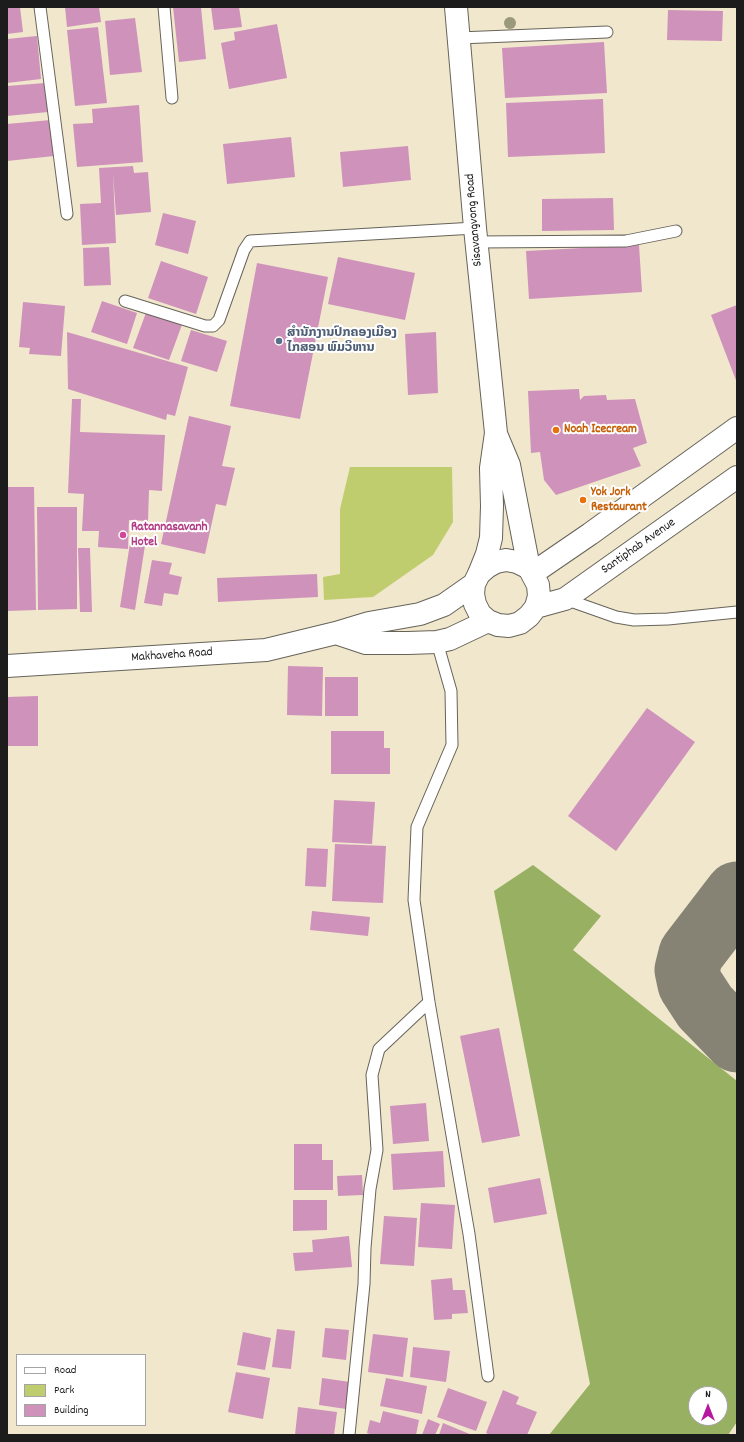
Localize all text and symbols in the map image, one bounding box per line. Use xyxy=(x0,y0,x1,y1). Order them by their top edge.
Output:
street label: Sisavangvong Road xyxy=(463,173,487,267)
place label: ສຳນັກງານປົກຄອງເມືອງ ໄກສອນ ພົມວິຫານ xyxy=(287,326,397,357)
marker: ສຳນັກງານປົກຄອງເມືອງ ໄກສອນ ພົມວິຫານ xyxy=(274,336,284,346)
place label: Noah Icecream xyxy=(564,422,637,438)
marker: Noah Icecream xyxy=(551,425,561,435)
place label: Yok Jork Restaurant xyxy=(591,485,647,516)
marker: Yok Jork Restaurant xyxy=(578,495,588,505)
street label: Santiphab Avenue xyxy=(599,516,679,578)
place label: Ratannasavanh Hotel xyxy=(131,520,207,551)
marker: Ratannasavanh Hotel xyxy=(118,530,128,540)
street label: Makhaveha Road xyxy=(131,645,213,667)
legend xyxy=(16,1354,146,1426)
text: Road xyxy=(54,1362,76,1379)
text: Park xyxy=(54,1382,74,1399)
north arrow xyxy=(688,1386,728,1426)
text: N xyxy=(705,1387,711,1403)
text: Building xyxy=(54,1402,89,1419)

